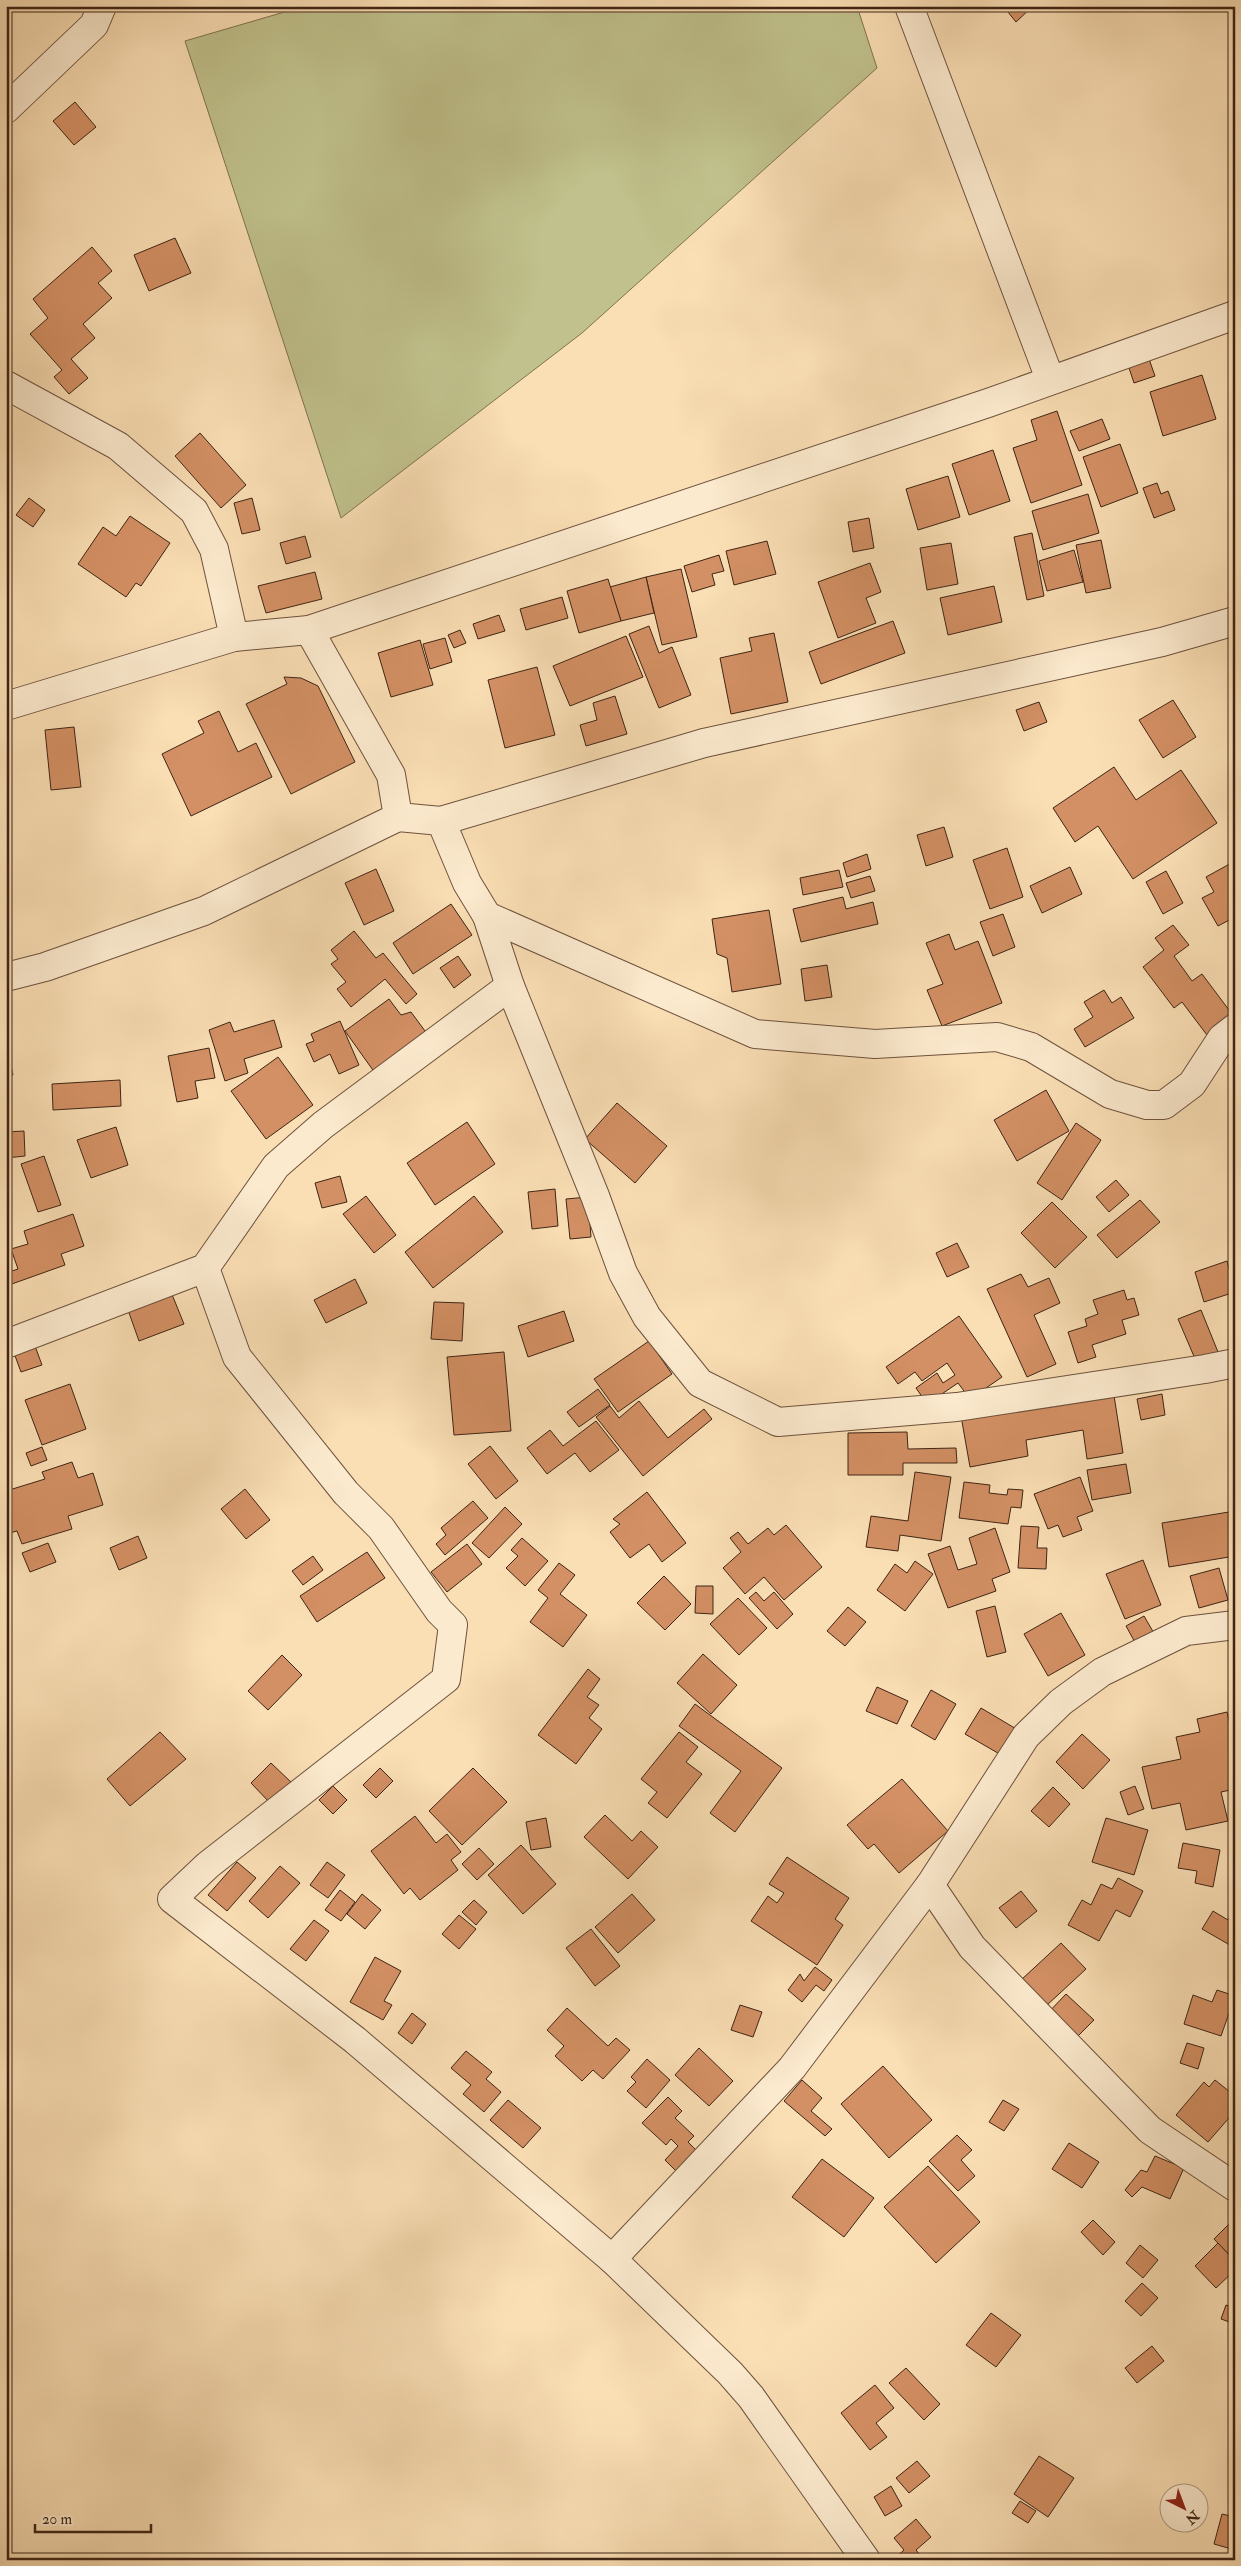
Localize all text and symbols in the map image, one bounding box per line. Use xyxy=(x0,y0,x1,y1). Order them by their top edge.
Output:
north arrow xyxy=(1158,2484,1208,2534)
scale bar xyxy=(35,2501,151,2533)
text: N xyxy=(1182,2506,1203,2528)
text: 20 m xyxy=(42,2510,72,2529)

